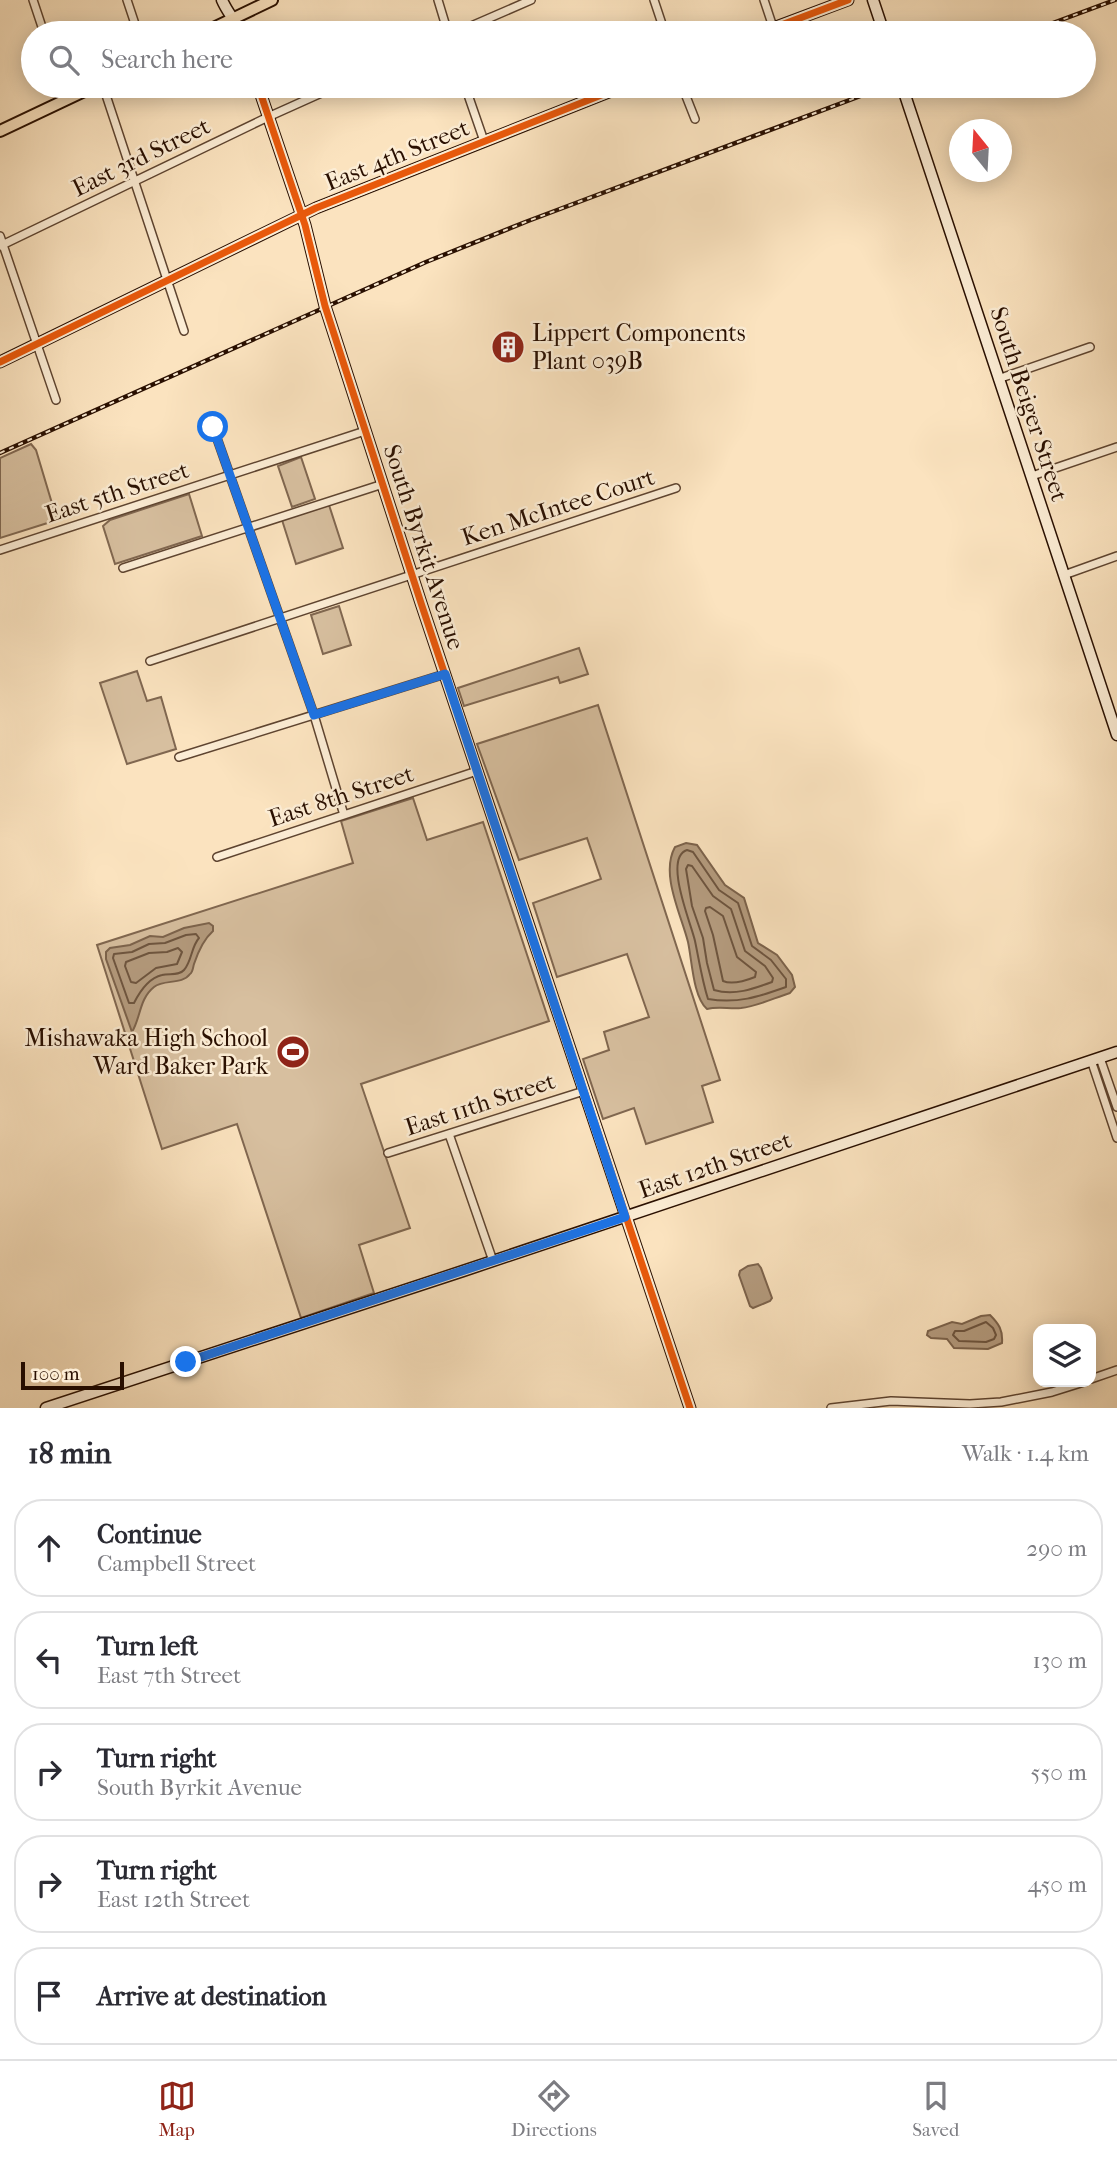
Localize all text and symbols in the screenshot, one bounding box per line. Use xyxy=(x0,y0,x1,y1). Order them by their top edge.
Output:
search box xyxy=(21,21,1096,98)
icon: search xyxy=(45,41,83,79)
text: Search here xyxy=(101,44,233,75)
street label: East 3rd Street xyxy=(68,111,215,202)
street label: East 4th Street xyxy=(321,113,474,197)
north arrow xyxy=(949,119,1012,182)
street label: South Beiger Street xyxy=(984,303,1074,505)
place label: Lippert Components Plant 039B xyxy=(532,319,746,375)
building icon: Lippert Components Plant 039B xyxy=(489,328,527,366)
route start xyxy=(197,411,228,442)
street label: South Byrkit Avenue xyxy=(378,441,470,653)
street label: East 5th Street xyxy=(42,455,193,528)
street label: Ken McIntee Court xyxy=(458,462,658,551)
street label: East 8th Street xyxy=(265,759,417,833)
place label: Mishawaka High School Ward Baker Park xyxy=(24,1024,269,1080)
sports icon: Mishawaka High School Ward Baker Park xyxy=(274,1033,312,1071)
street label: East 11th Street xyxy=(401,1066,559,1141)
street label: East 12th Street xyxy=(635,1126,795,1204)
map controls xyxy=(1033,1324,1096,1387)
button: layers xyxy=(1033,1324,1096,1387)
route end xyxy=(170,1346,201,1377)
scale bar xyxy=(21,1359,124,1391)
text: 100 m xyxy=(32,1363,80,1385)
text: 18 min xyxy=(28,1436,111,1471)
text: Walk · 1.4 km xyxy=(962,1440,1089,1467)
text: Continue xyxy=(97,1519,202,1550)
icon: ahead xyxy=(30,1529,68,1567)
text: 290 m xyxy=(1026,1535,1087,1562)
text: Campbell Street xyxy=(97,1550,256,1577)
text: Turn left xyxy=(97,1631,198,1662)
icon: left xyxy=(30,1641,68,1679)
text: 130 m xyxy=(1033,1647,1087,1674)
text: East 7th Street xyxy=(97,1662,241,1689)
text: Turn right xyxy=(97,1743,217,1774)
icon: right xyxy=(30,1753,68,1791)
text: 550 m xyxy=(1031,1759,1087,1786)
text: South Byrkit Avenue xyxy=(97,1774,302,1801)
text: Turn right xyxy=(97,1855,217,1886)
icon: right xyxy=(30,1865,68,1903)
text: 450 m xyxy=(1027,1871,1087,1898)
text: East 12th Street xyxy=(97,1886,250,1913)
icon: arrive xyxy=(30,1977,68,2015)
text: Arrive at destination xyxy=(97,1981,327,2012)
tab: Map xyxy=(158,2077,196,2141)
tab: Directions xyxy=(511,2077,597,2141)
tab: Saved xyxy=(912,2077,959,2141)

